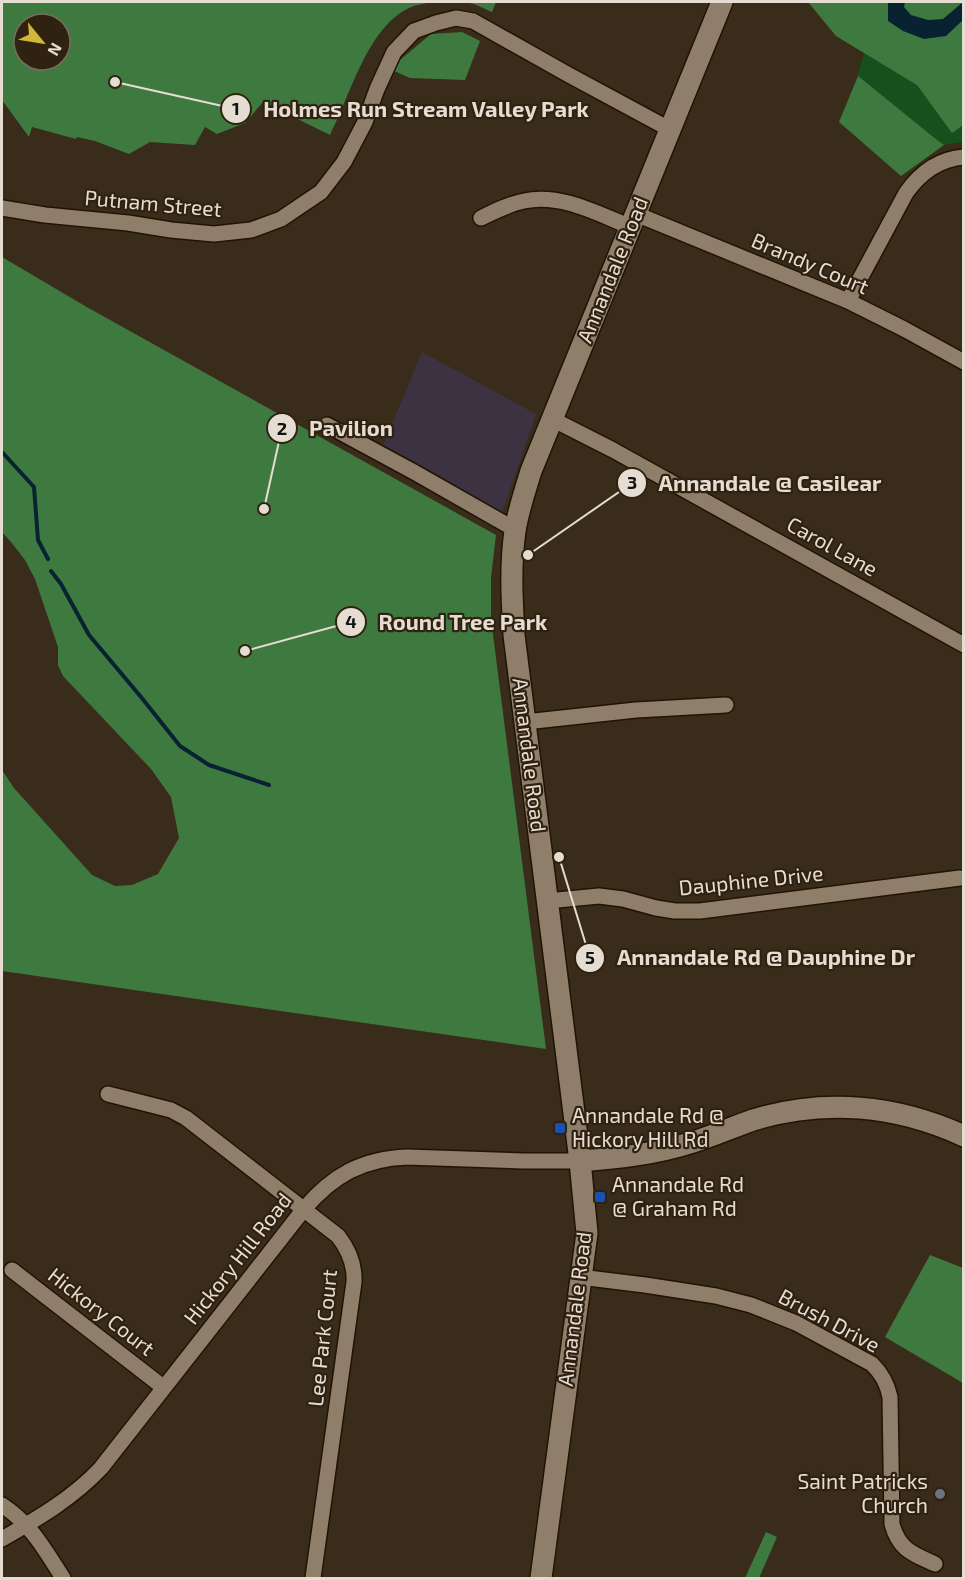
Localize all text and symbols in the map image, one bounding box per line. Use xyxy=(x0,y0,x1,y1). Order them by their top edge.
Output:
north arrow xyxy=(12,12,72,72)
text: N xyxy=(44,40,67,60)
callout: Holmes Run Stream Valley Park xyxy=(221,89,602,129)
text: Holmes Run Stream Valley Park xyxy=(263,95,590,122)
text: 1 xyxy=(232,97,240,119)
street label: Putnam Street xyxy=(84,184,223,221)
street label: Annandale Road xyxy=(571,193,652,346)
street label: Brandy Court xyxy=(748,227,873,299)
callout: Pavilion xyxy=(267,408,405,448)
text: Pavilion xyxy=(309,414,393,440)
text: 2 xyxy=(277,417,287,439)
callout: Annandale @ Casilear xyxy=(617,463,894,503)
text: Annandale @ Casilear xyxy=(659,469,882,495)
text: 3 xyxy=(627,471,637,493)
street label: Carol Lane xyxy=(783,511,882,581)
callout: Round Tree Park xyxy=(336,602,559,642)
text: Round Tree Park xyxy=(379,608,548,634)
text: 4 xyxy=(345,610,357,632)
street label: Annandale Road xyxy=(509,676,552,833)
street label: Dauphine Drive xyxy=(677,859,824,900)
callout: Annandale Rd @ Dauphine Dr xyxy=(575,938,927,978)
text: Annandale Rd @ Dauphine Dr xyxy=(617,943,916,969)
text: 5 xyxy=(585,946,595,968)
place label: Annandale Rd @ Hickory Hill Rd xyxy=(572,1102,724,1151)
marker: Annandale Rd @ Hickory Hill Rd xyxy=(553,1121,567,1135)
place label: Annandale Rd @ Graham Rd xyxy=(612,1171,744,1220)
street label: Hickory Hill Road xyxy=(178,1187,296,1329)
marker: Annandale Rd @ Graham Rd xyxy=(593,1190,607,1204)
street label: Annandale Road xyxy=(552,1230,595,1387)
street label: Hickory Court xyxy=(44,1262,160,1360)
street label: Lee Park Court xyxy=(302,1268,341,1408)
street label: Brush Drive xyxy=(775,1283,885,1357)
place label: Saint Patricks Church xyxy=(798,1468,928,1517)
marker: Saint Patricks Church xyxy=(933,1487,947,1501)

